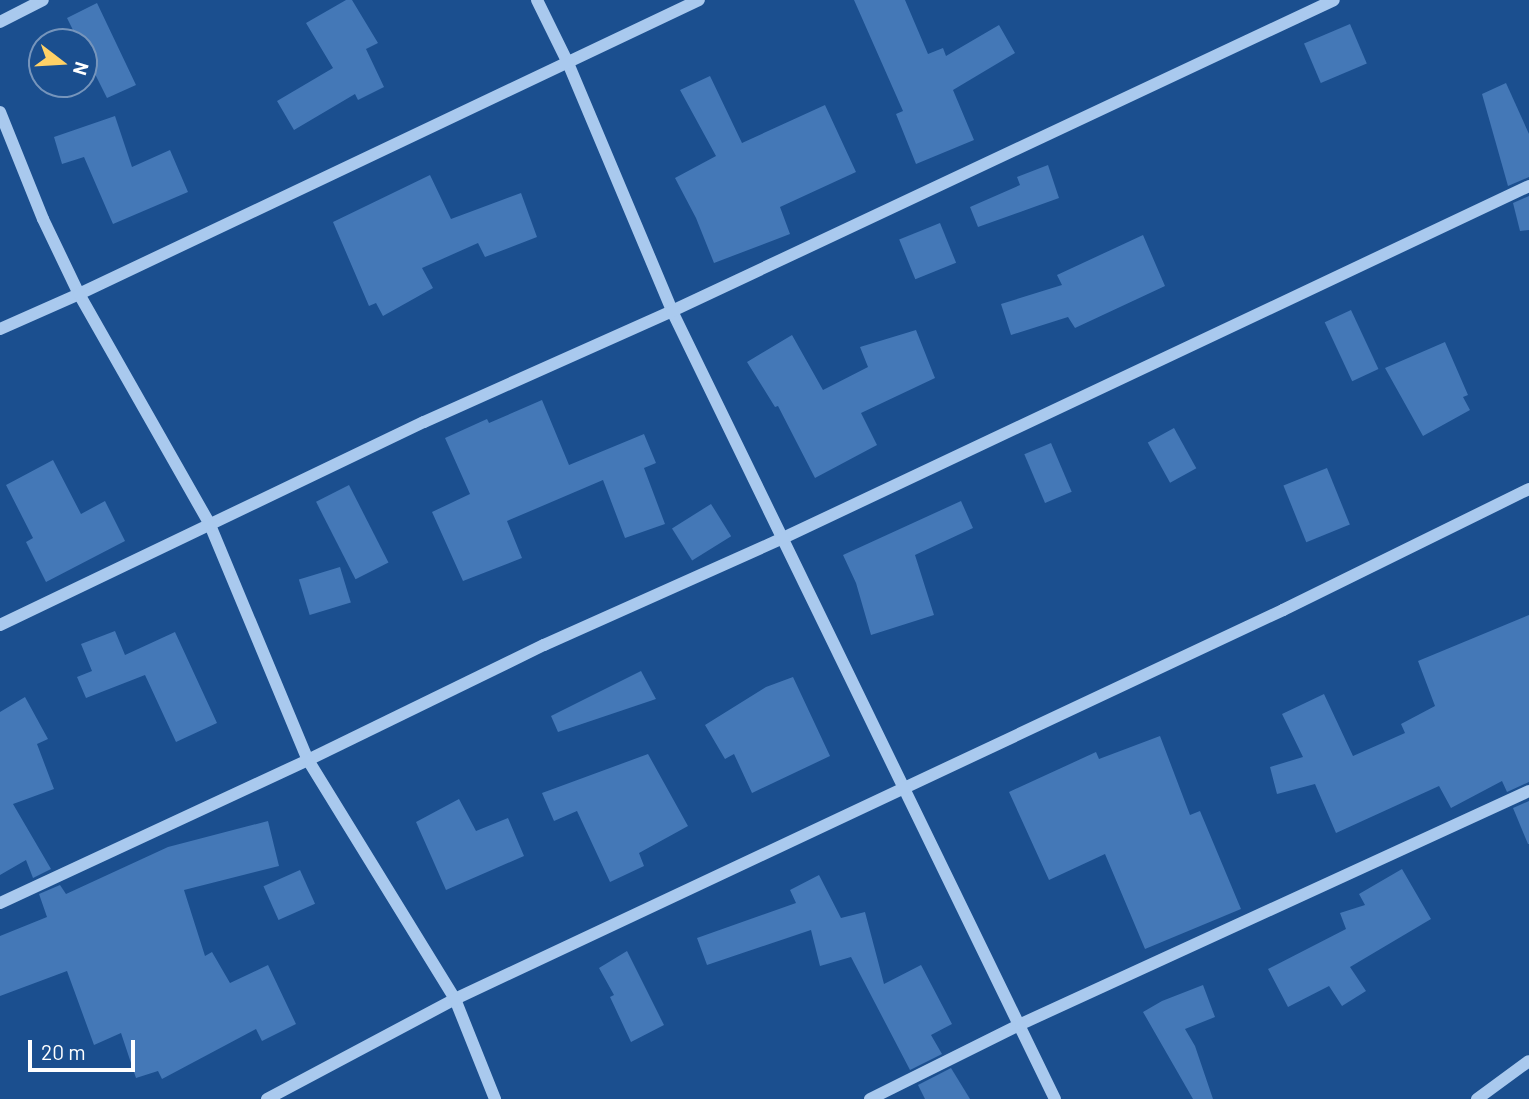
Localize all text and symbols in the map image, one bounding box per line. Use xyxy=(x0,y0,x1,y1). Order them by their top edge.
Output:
north arrow xyxy=(28,28,98,98)
text: N xyxy=(69,59,94,78)
scale bar xyxy=(32,1026,138,1070)
text: 20 m xyxy=(41,1039,86,1064)

